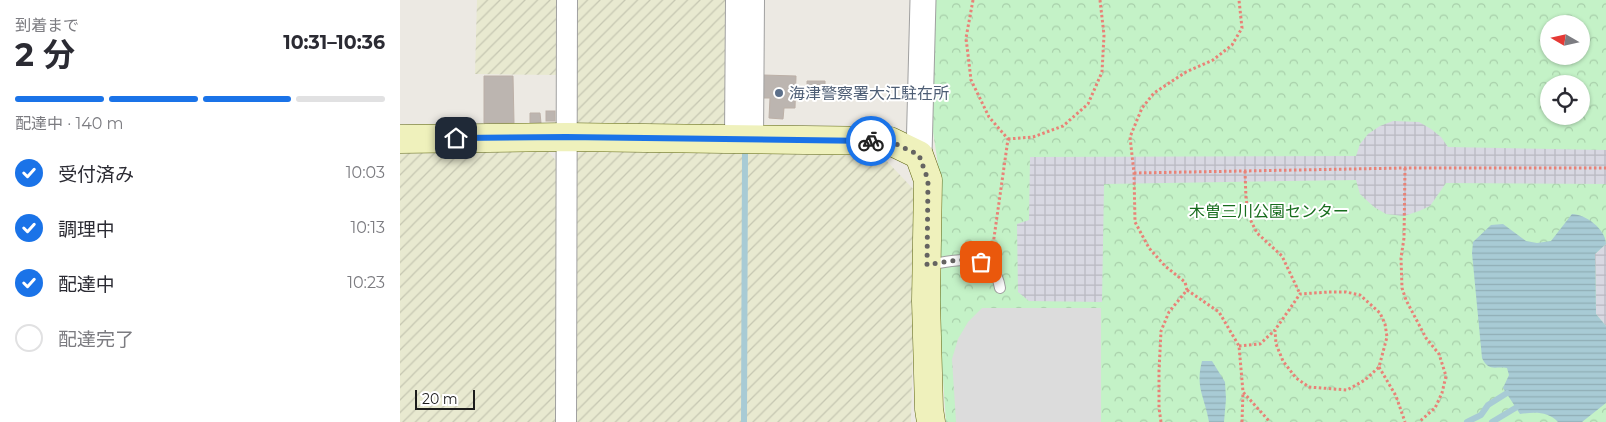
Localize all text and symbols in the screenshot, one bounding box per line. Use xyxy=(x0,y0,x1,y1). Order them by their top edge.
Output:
north arrow xyxy=(1540,15,1590,65)
map controls xyxy=(1540,15,1590,125)
text: 到着まで xyxy=(15,16,79,35)
text: 10:31–10:36 xyxy=(283,31,385,54)
text: 2 分 xyxy=(15,35,75,74)
button: locate xyxy=(1540,75,1590,125)
place label: 海津警察署大江駐在所 xyxy=(789,84,949,103)
marker: 海津警察署大江駐在所 xyxy=(773,87,785,99)
text: 配達中 · 140 m xyxy=(15,114,124,133)
courier xyxy=(846,116,896,166)
pin xyxy=(435,117,477,159)
icon: home xyxy=(442,124,470,152)
icon: bike xyxy=(857,127,885,155)
icon: check xyxy=(15,159,43,187)
text: 受付済み xyxy=(58,163,134,186)
text: 10:03 xyxy=(346,163,385,182)
park label: 木曽三川公園センター xyxy=(1189,202,1349,221)
icon: check xyxy=(15,214,43,242)
text: 調理中 xyxy=(58,218,115,241)
text: 10:13 xyxy=(350,218,385,237)
pin xyxy=(960,241,1002,283)
icon: bag xyxy=(967,248,995,276)
icon: check xyxy=(15,269,43,297)
text: 配達中 xyxy=(58,273,115,296)
text: 10:23 xyxy=(347,273,385,292)
text: 配達完了 xyxy=(58,328,134,351)
scale bar xyxy=(415,387,475,410)
text: 20 m xyxy=(422,390,458,408)

